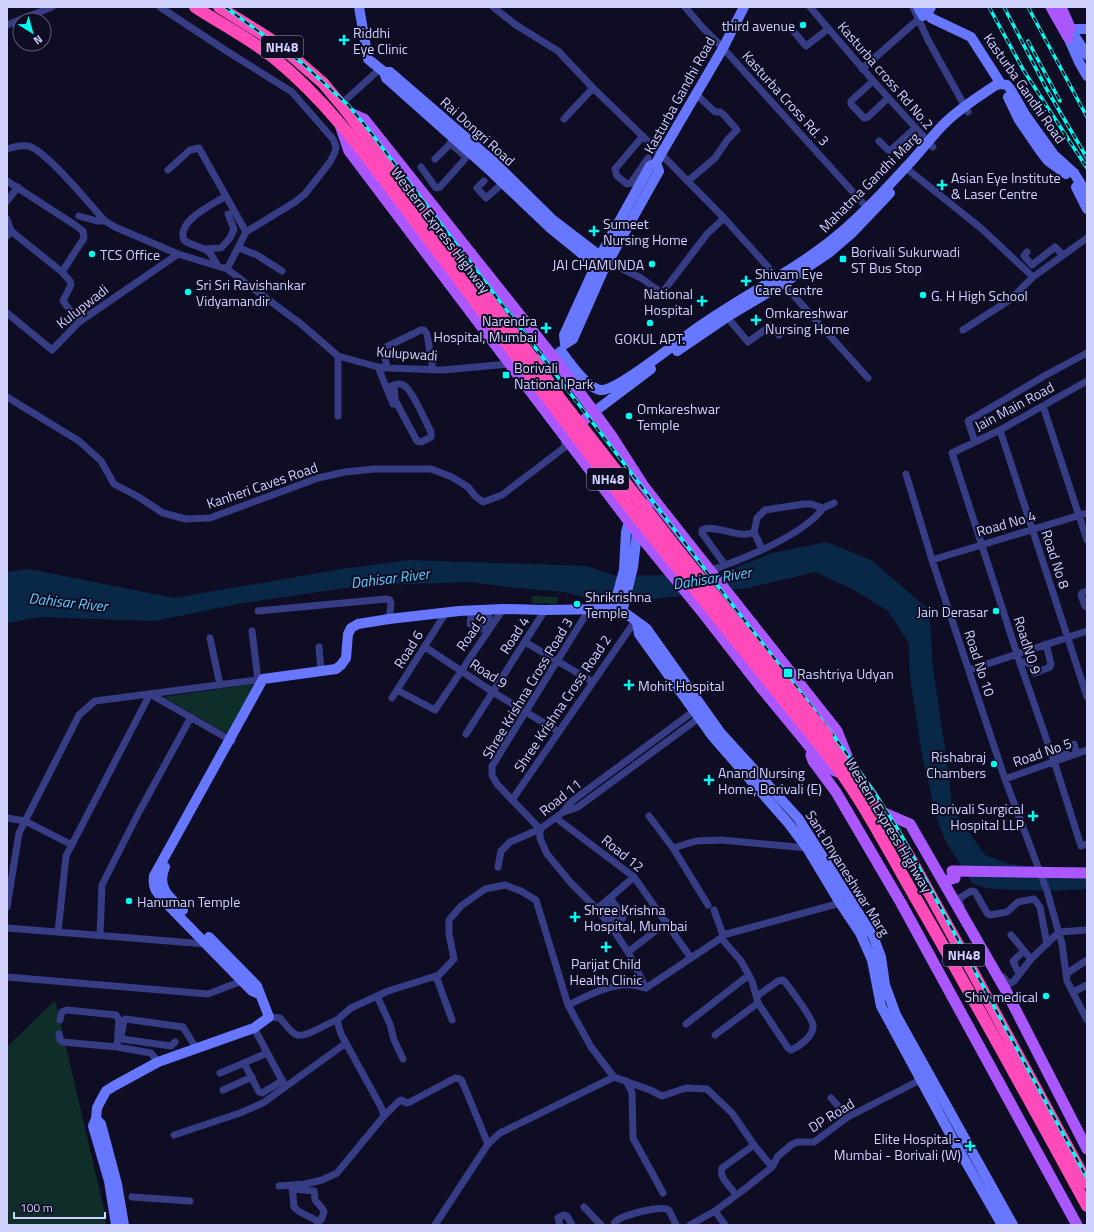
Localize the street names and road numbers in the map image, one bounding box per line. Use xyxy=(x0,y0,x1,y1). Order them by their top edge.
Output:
street label: Kasturba cross Rd No.2 xyxy=(833,16,939,134)
street label: Kasturba Gandhi Road xyxy=(979,28,1071,148)
street label: Kasturba Gandhi Road xyxy=(638,33,720,157)
road number: NH48 xyxy=(261,36,303,58)
street label: Kasturba Cross Rd. 3 xyxy=(737,46,835,150)
street label: Rai Dongri Road xyxy=(436,92,520,170)
street label: Mahatma Gandhi Marg xyxy=(814,127,924,237)
street label: Western Express Highway xyxy=(386,162,496,298)
street label: Kulupwadi xyxy=(51,279,113,333)
street label: Kulupwadi xyxy=(376,340,438,366)
street label: Jain Main Road xyxy=(970,376,1058,436)
street label: Kanheri Caves Road xyxy=(204,456,320,514)
road number: NH48 xyxy=(587,468,629,490)
street label: Road No 4 xyxy=(974,504,1038,542)
street label: Road No 8 xyxy=(1037,527,1075,591)
street label: Road 5 xyxy=(451,609,492,655)
street label: Road 4 xyxy=(494,612,534,658)
street label: Shree Krishna Cross Road 3 xyxy=(476,613,578,763)
street label: RoadNO 9 xyxy=(1009,613,1047,677)
street label: Road 6 xyxy=(388,626,428,672)
street label: Road No 10 xyxy=(959,627,1001,699)
street label: Shree Krishna Cross Road 2 xyxy=(508,630,616,776)
street label: Road 9 xyxy=(466,653,512,693)
street label: Road No 5 xyxy=(1010,732,1074,772)
street label: Western Express Highway xyxy=(840,754,938,897)
street label: Road 11 xyxy=(534,773,586,821)
street label: Sant Dnyaneshwar Marg xyxy=(801,806,895,940)
street label: Road 12 xyxy=(597,829,649,877)
road number: NH48 xyxy=(943,944,985,966)
street label: DP Road xyxy=(804,1093,858,1137)

